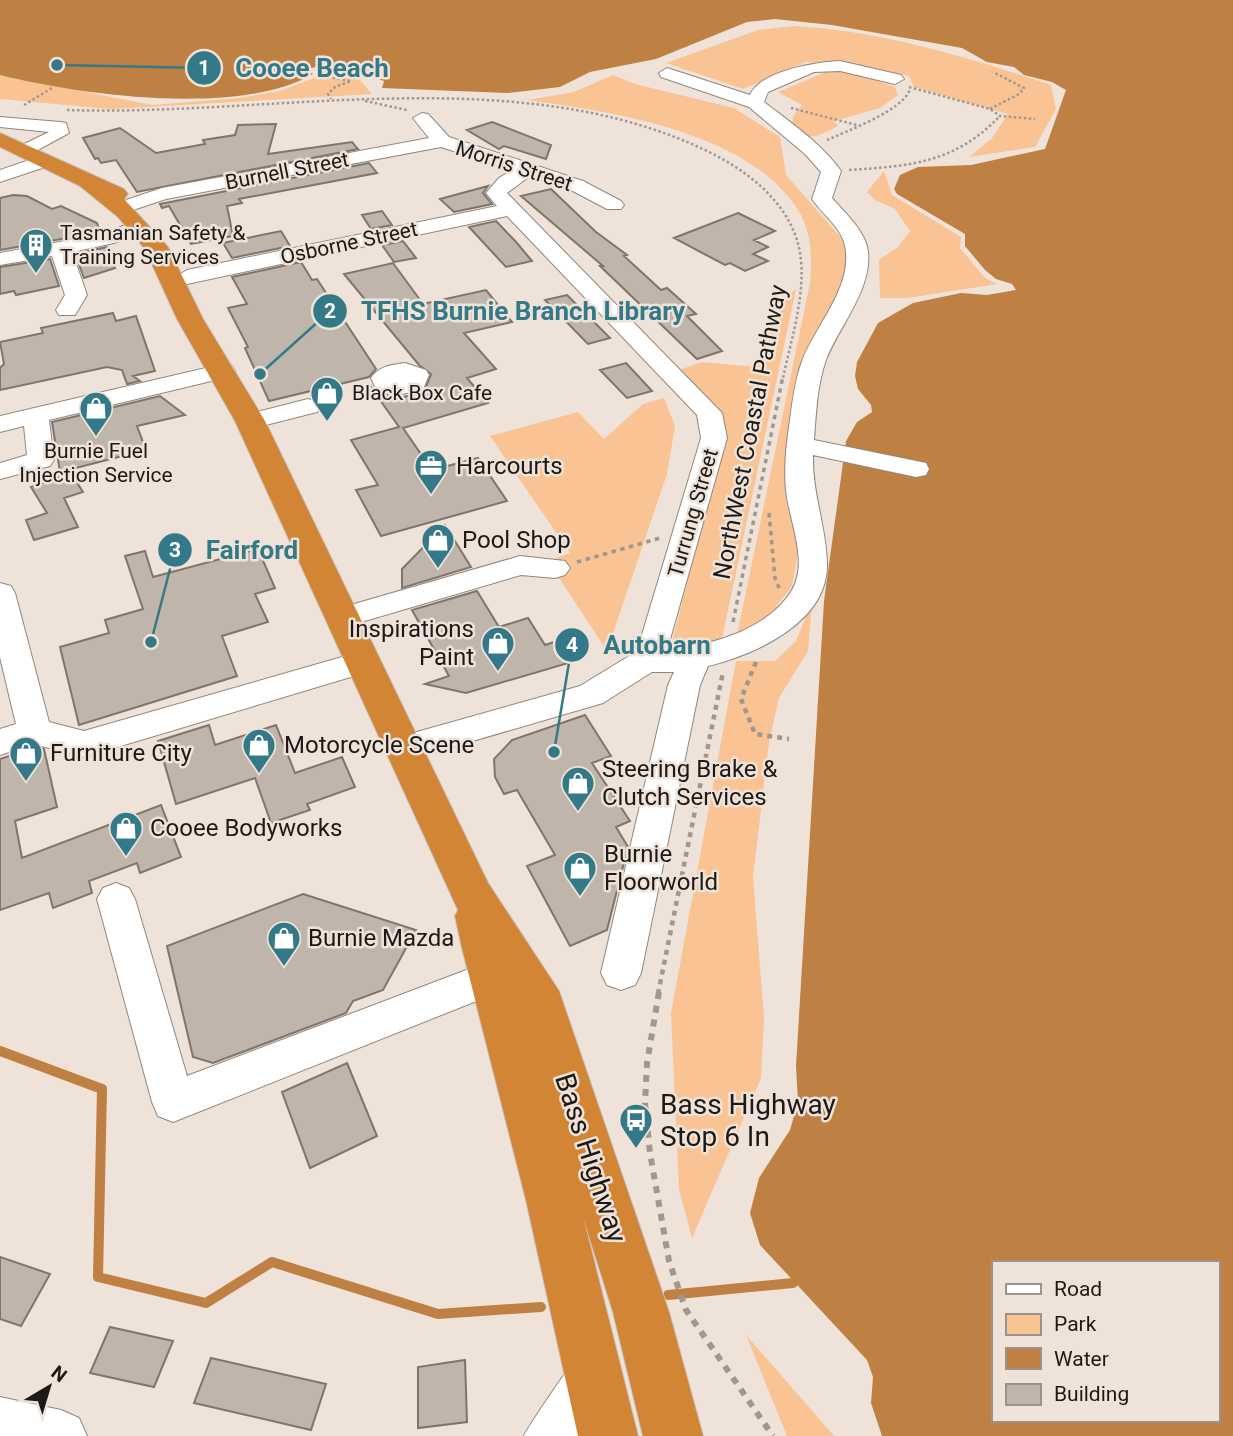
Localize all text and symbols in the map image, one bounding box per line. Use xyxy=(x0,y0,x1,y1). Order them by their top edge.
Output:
callout: Cooee Beach xyxy=(186,44,403,91)
text: Cooee Beach xyxy=(235,53,389,83)
text: 1 xyxy=(198,56,210,80)
street label: Morris Street xyxy=(453,136,575,196)
street label: Burnell Street xyxy=(223,147,351,195)
street label: Osborne Street xyxy=(278,217,420,269)
place label: Tasmanian Safety & Training Services xyxy=(60,221,246,269)
building icon: Tasmanian Safety & Training Services xyxy=(17,226,55,275)
street label: NorthWest Coastal Pathway xyxy=(708,282,792,582)
callout: TFHS Burnie Branch Library xyxy=(312,287,699,334)
text: TFHS Burnie Branch Library xyxy=(361,296,686,326)
text: 2 xyxy=(324,299,336,323)
shop icon: Black Box Cafe xyxy=(308,374,346,423)
place label: Black Box Cafe xyxy=(352,381,492,405)
shop icon: Burnie Fuel Injection Service xyxy=(77,389,115,438)
place label: Burnie Fuel Injection Service xyxy=(19,439,173,487)
street label: Turrung Street xyxy=(663,446,723,580)
office icon: Harcourts xyxy=(412,447,450,496)
place label: Harcourts xyxy=(456,452,563,480)
shop icon: Pool Shop xyxy=(419,521,457,570)
place label: Pool Shop xyxy=(462,526,571,554)
callout: Fairford xyxy=(157,527,312,574)
text: Fairford xyxy=(206,535,298,565)
text: 3 xyxy=(169,538,181,562)
place label: Inspirations Paint xyxy=(349,615,474,671)
callout: Autobarn xyxy=(554,621,725,668)
shop icon: Inspirations Paint xyxy=(479,624,517,673)
text: Autobarn xyxy=(603,630,711,660)
text: 4 xyxy=(566,633,578,657)
shop icon: Motorcycle Scene xyxy=(240,726,278,775)
place label: Motorcycle Scene xyxy=(284,731,474,759)
shop icon: Furniture City xyxy=(7,734,45,783)
place label: Furniture City xyxy=(50,739,192,767)
place label: Steering Brake & Clutch Services xyxy=(602,755,777,811)
shop icon: Steering Brake & Clutch Services xyxy=(559,764,597,813)
shop icon: Cooee Bodyworks xyxy=(107,809,145,858)
place label: Cooee Bodyworks xyxy=(150,814,342,842)
place label: Burnie Floorworld xyxy=(604,840,718,896)
shop icon: Burnie Floorworld xyxy=(561,849,599,898)
shop icon: Burnie Mazda xyxy=(265,919,303,968)
place label: Burnie Mazda xyxy=(308,924,454,952)
street label: Bass Highway xyxy=(548,1069,634,1247)
place label: Bass Highway Stop 6 In xyxy=(660,1088,836,1153)
bus stop icon: Bass Highway Stop 6 In xyxy=(617,1101,655,1150)
legend xyxy=(992,1261,1219,1422)
text: Road xyxy=(1054,1277,1102,1301)
text: Park xyxy=(1054,1312,1097,1336)
text: Water xyxy=(1054,1347,1109,1371)
north arrow xyxy=(14,1352,84,1422)
text: N xyxy=(47,1361,72,1387)
text: Building xyxy=(1054,1382,1129,1406)

